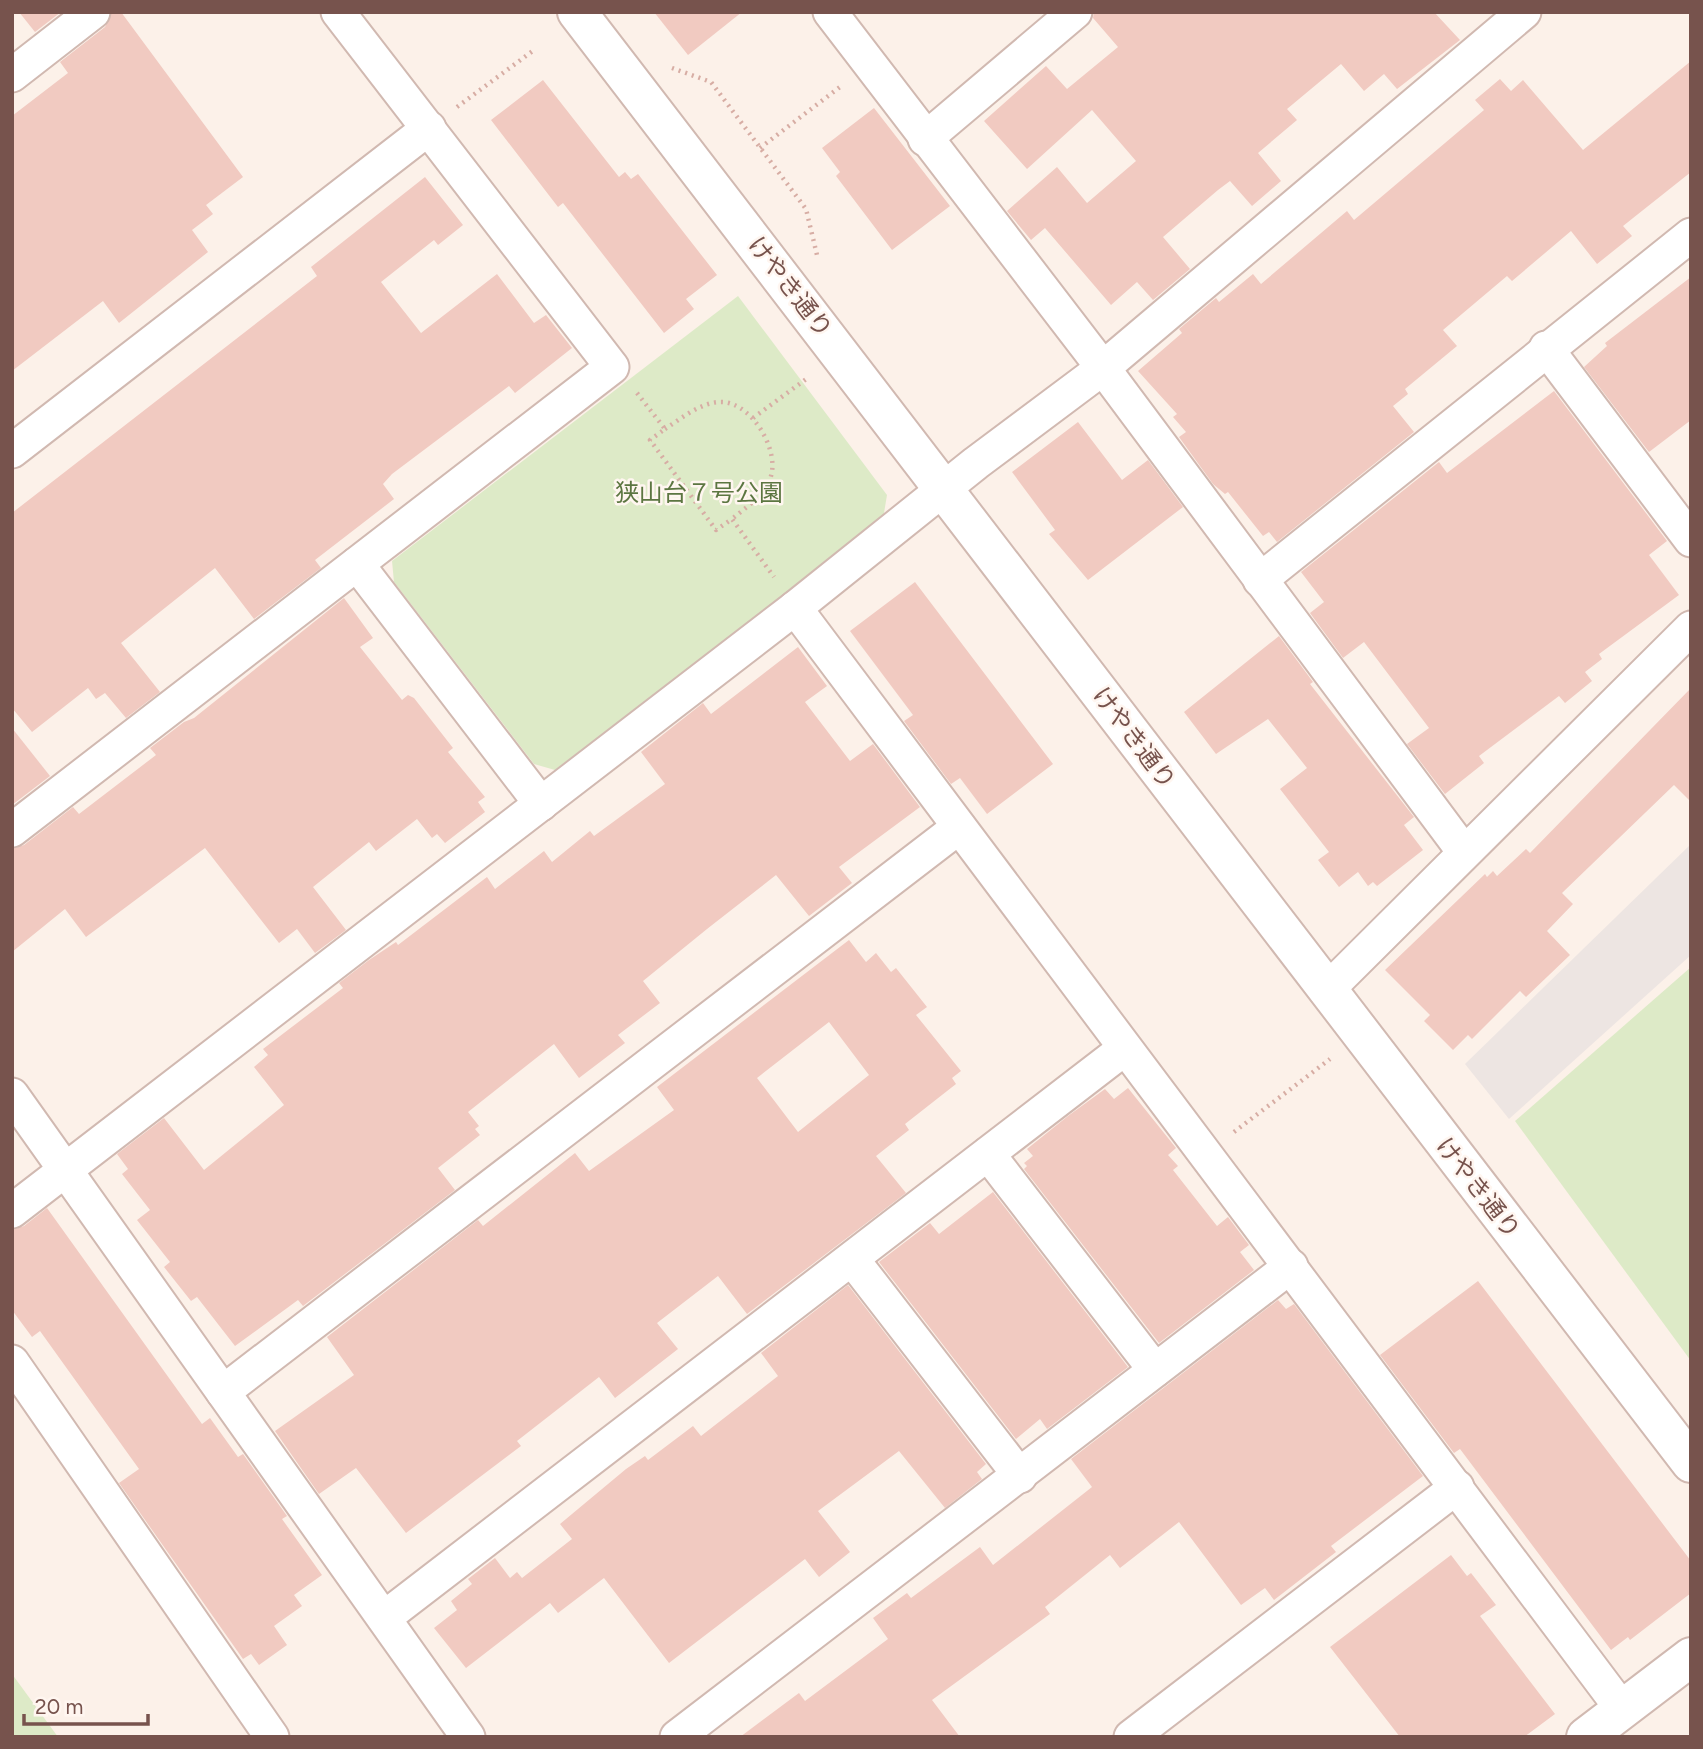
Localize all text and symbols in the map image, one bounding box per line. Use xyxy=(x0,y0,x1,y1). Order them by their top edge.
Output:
street label: けやき通り xyxy=(742,230,839,343)
park label: 狭山台７号公園 xyxy=(615,478,783,507)
street label: けやき通り xyxy=(1087,681,1182,794)
street label: けやき通り xyxy=(1430,1131,1527,1244)
scale bar xyxy=(24,1682,149,1726)
text: 20 m xyxy=(35,1694,83,1719)

